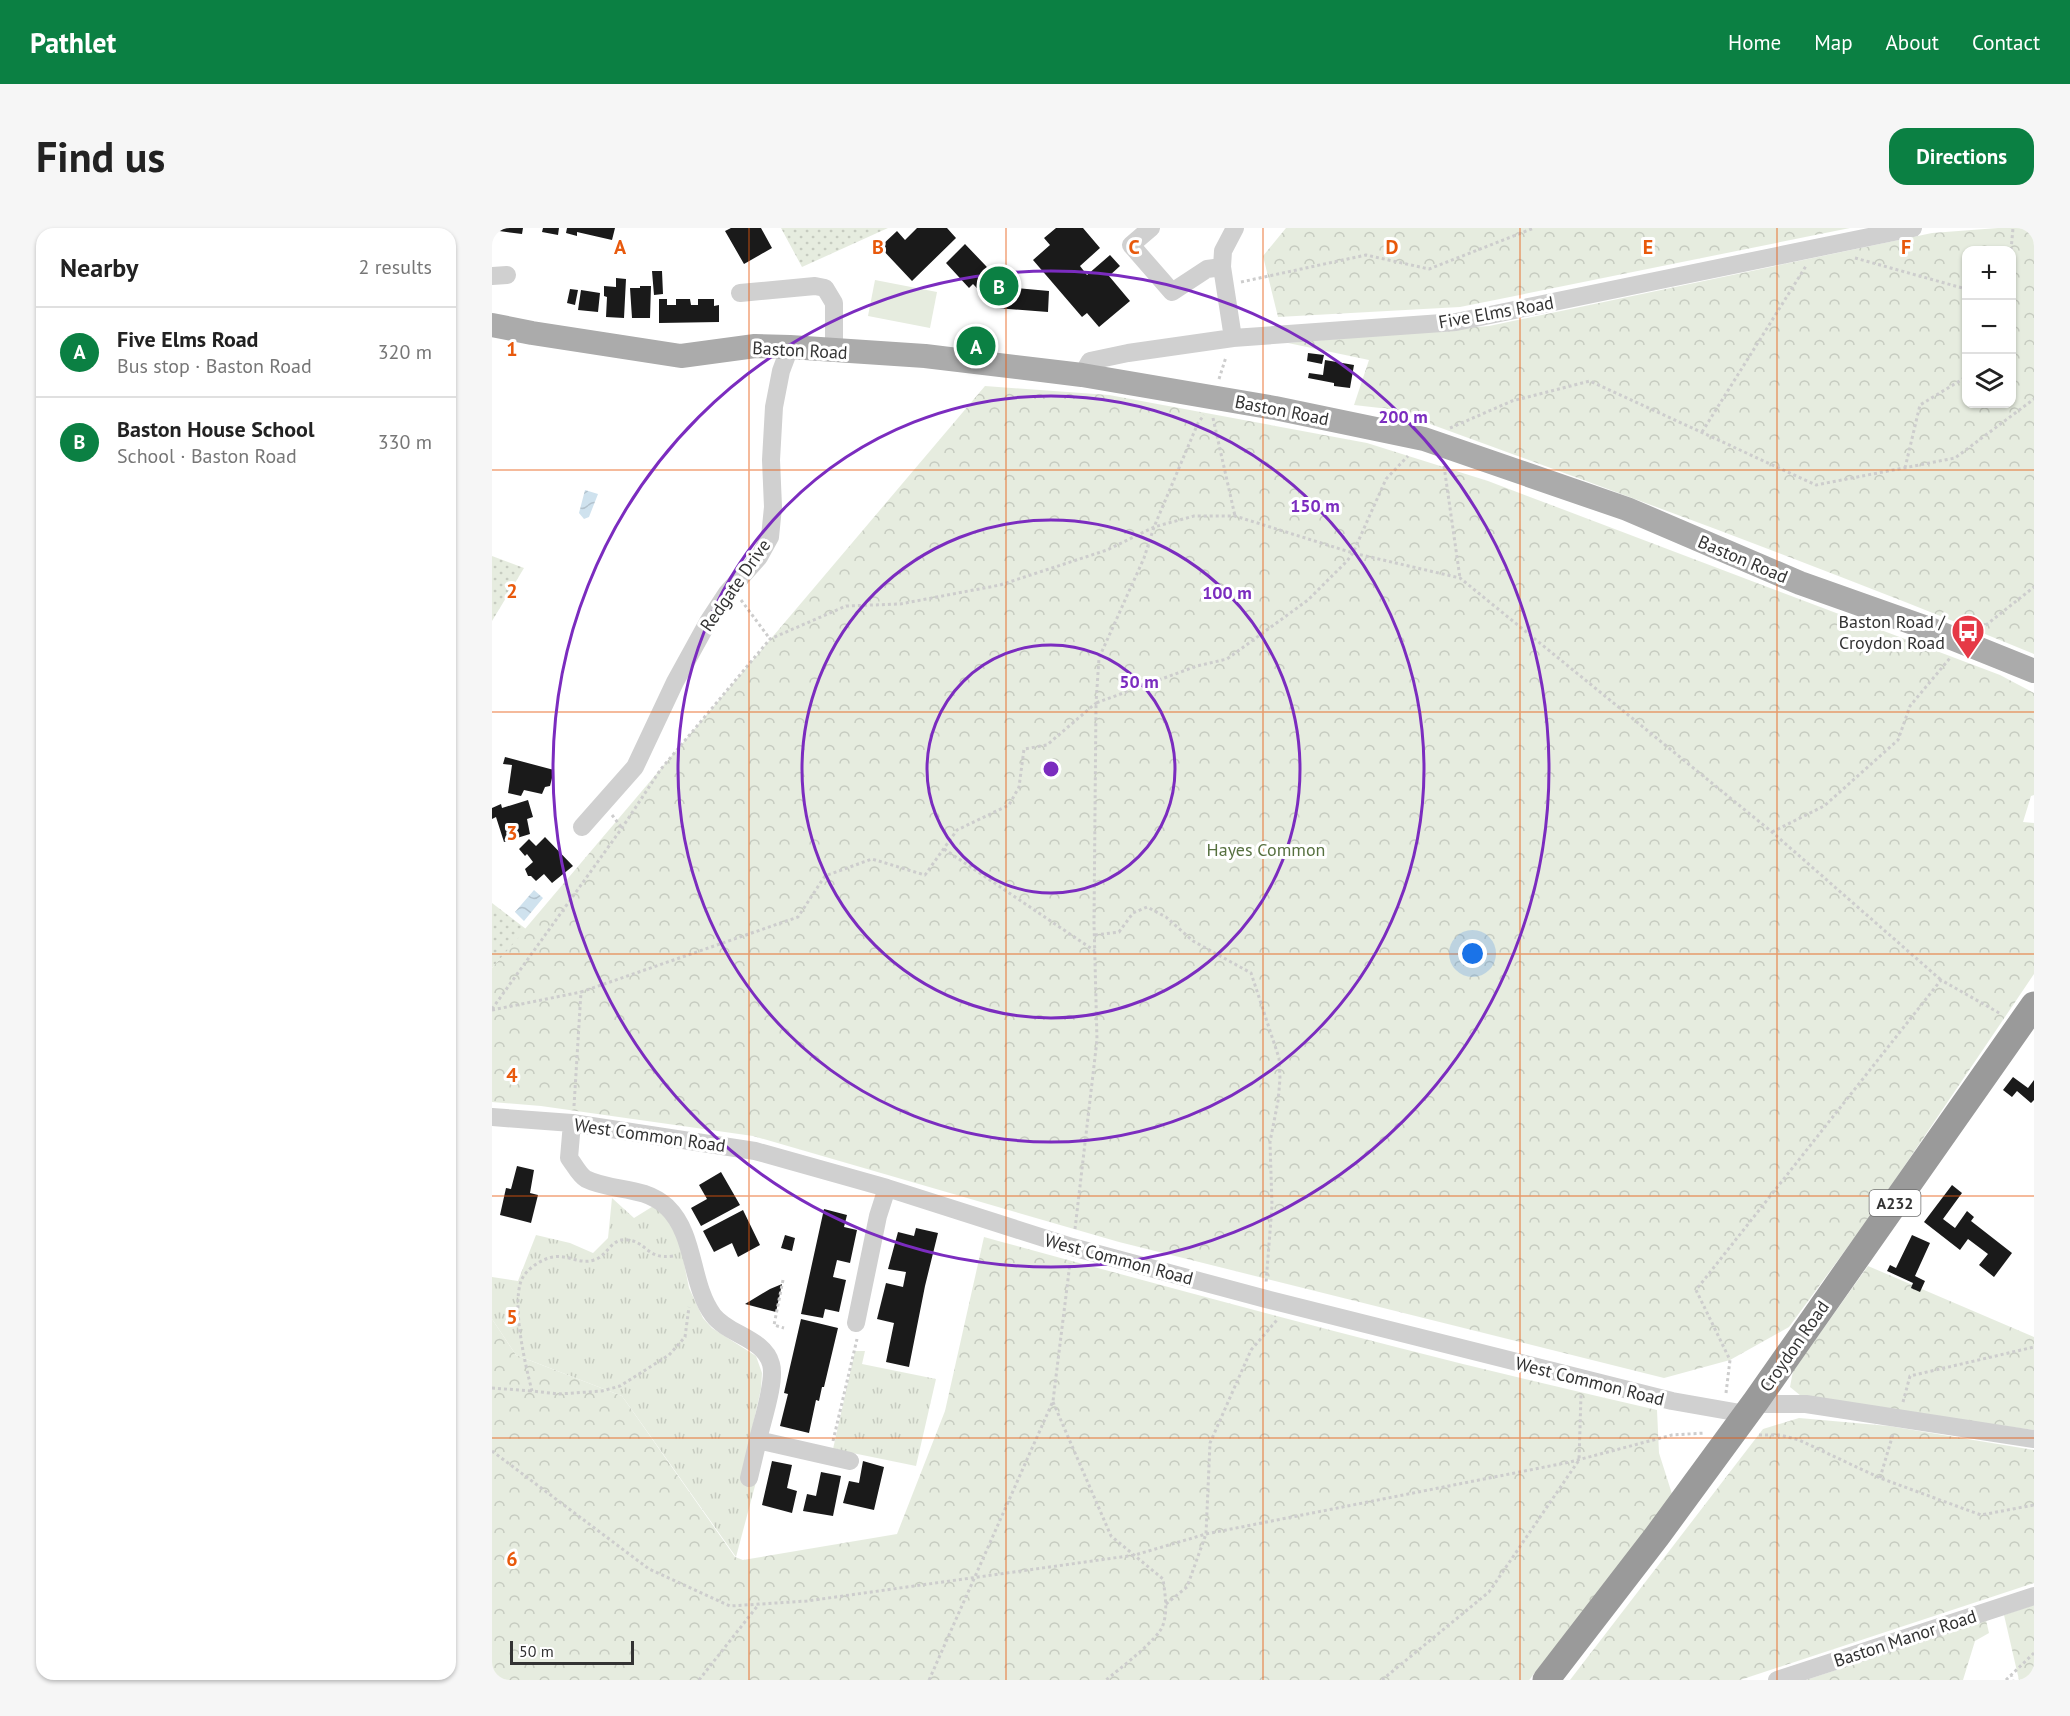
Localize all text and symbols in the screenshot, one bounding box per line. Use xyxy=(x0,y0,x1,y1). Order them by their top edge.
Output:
text: Pathlet xyxy=(30,24,116,61)
text: Home xyxy=(1728,29,1781,56)
text: Map xyxy=(1814,29,1853,56)
text: About xyxy=(1886,29,1939,56)
text: Contact xyxy=(1972,29,2040,56)
button: Directions xyxy=(1889,128,2034,185)
text: Find us xyxy=(36,129,165,184)
text: A xyxy=(614,234,627,260)
text: B xyxy=(872,234,884,260)
text: C xyxy=(1128,234,1140,260)
text: D xyxy=(1386,234,1399,260)
text: E xyxy=(1643,234,1653,260)
text: F xyxy=(1901,234,1911,260)
map controls xyxy=(1962,246,2016,408)
button: + xyxy=(1962,246,2016,300)
text: Nearby xyxy=(60,251,138,284)
text: 2 results xyxy=(359,254,432,280)
pin: B xyxy=(980,264,1018,308)
street label: Five Elms Road xyxy=(1437,291,1555,333)
button: − xyxy=(1962,300,2016,354)
pin: A xyxy=(956,324,996,368)
text: Five Elms Road xyxy=(117,325,258,353)
text: 1 xyxy=(506,336,518,362)
street label: Baston Road xyxy=(752,336,848,364)
text: A xyxy=(73,339,86,365)
text: 320 m xyxy=(378,339,432,365)
text: Bus stop · Baston Road xyxy=(117,353,312,379)
button: layers xyxy=(1962,354,2016,408)
street label: Baston Road xyxy=(1233,390,1331,430)
text: 200 m xyxy=(1378,405,1428,428)
text: Baston House School xyxy=(117,415,314,443)
text: B xyxy=(74,429,85,455)
text: 330 m xyxy=(378,429,432,455)
text: School · Baston Road xyxy=(117,443,297,469)
text: 150 m xyxy=(1290,494,1340,517)
street label: Baston Road xyxy=(1695,530,1791,588)
street label: Redgate Drive xyxy=(695,534,775,636)
text: 2 xyxy=(506,578,518,604)
text: 100 m xyxy=(1202,581,1252,604)
place label: Baston Road / Croydon Road xyxy=(1838,610,1947,654)
bus stop icon: Baston Road / Croydon Road xyxy=(1950,613,1986,660)
text: 50 m xyxy=(1119,670,1159,693)
centre of rings xyxy=(1041,759,1061,779)
text: 3 xyxy=(506,820,518,846)
park label: Hayes Common xyxy=(1207,838,1325,861)
your location xyxy=(1458,939,1487,968)
text: 4 xyxy=(506,1062,518,1088)
street label: West Common Road xyxy=(573,1113,727,1157)
road number: A232 xyxy=(1870,1190,1920,1216)
street label: West Common Road xyxy=(1042,1228,1196,1290)
street label: Croydon Road xyxy=(1754,1296,1834,1396)
text: 5 xyxy=(506,1304,518,1330)
street label: West Common Road xyxy=(1513,1351,1667,1411)
text: 6 xyxy=(506,1546,518,1572)
street label: Baston Manor Road xyxy=(1831,1604,1979,1672)
scale bar xyxy=(510,1638,634,1666)
text: 50 m xyxy=(519,1641,554,1661)

